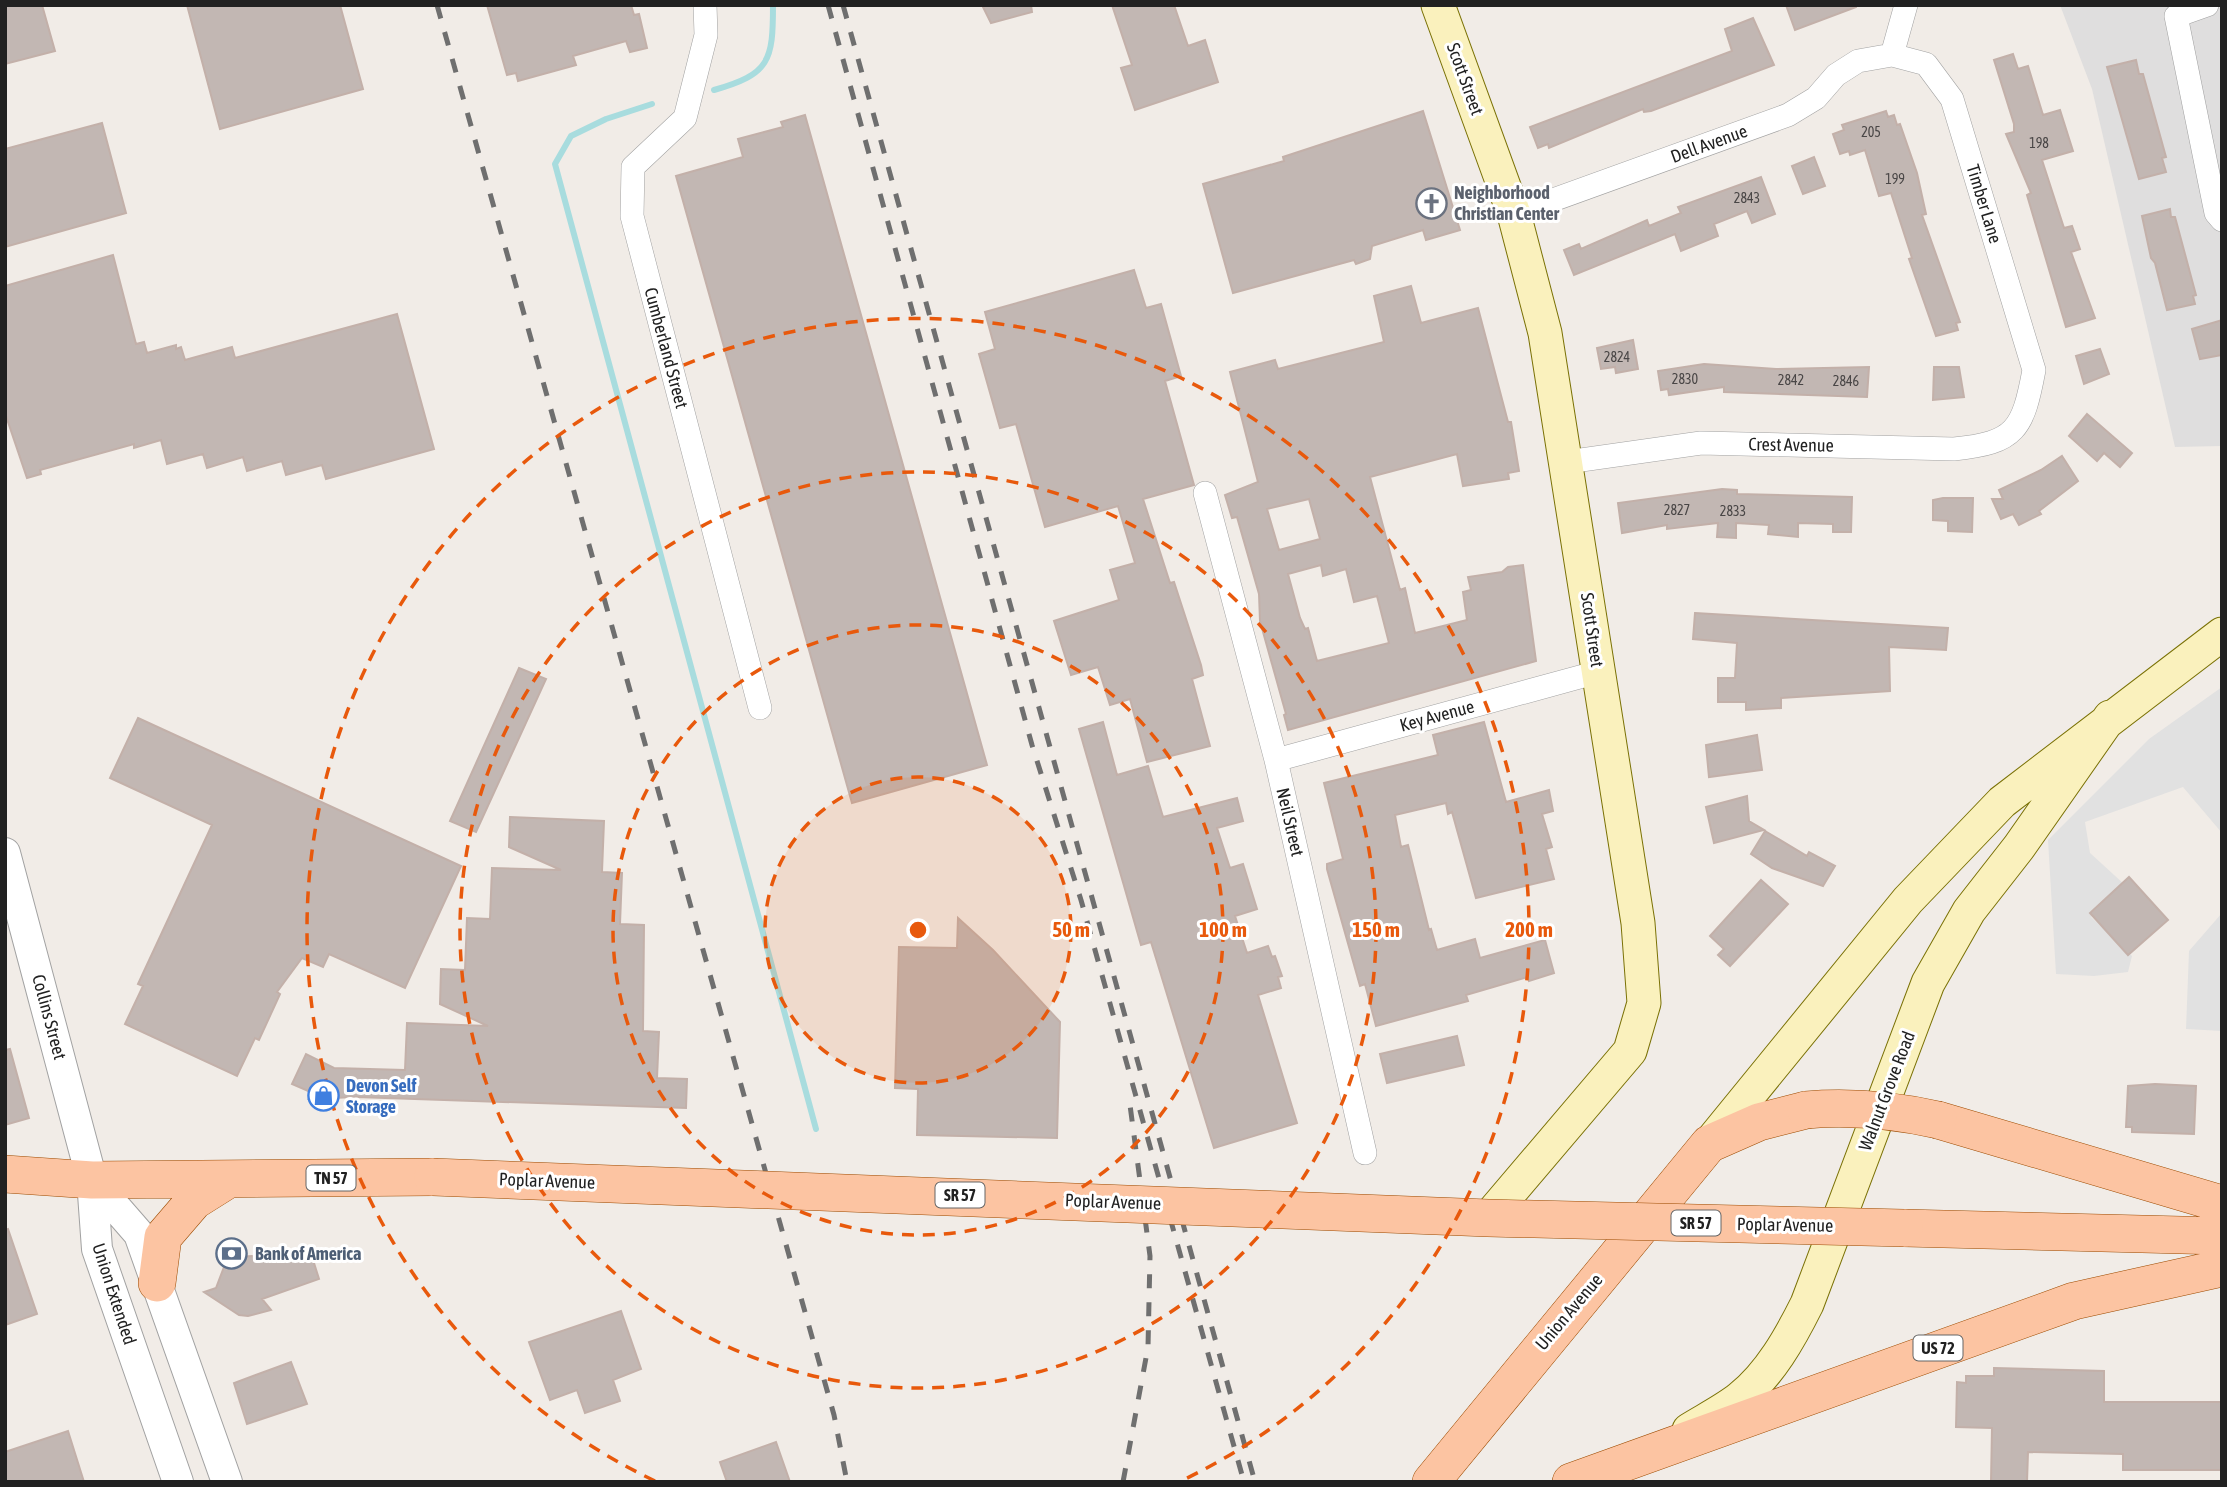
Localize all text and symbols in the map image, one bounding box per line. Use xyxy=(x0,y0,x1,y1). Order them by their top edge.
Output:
street label: Scott Street xyxy=(1443,40,1488,118)
street label: Dell Avenue xyxy=(1668,120,1750,167)
house number: 205 xyxy=(1861,124,1881,140)
house number: 198 xyxy=(2029,135,2049,151)
street label: Timber Lane xyxy=(1963,162,2006,246)
house number: 199 xyxy=(1885,171,1905,187)
place label: Neighborhood Christian Center xyxy=(1454,182,1560,224)
church icon: Neighborhood Christian Center xyxy=(1414,186,1448,220)
house number: 2843 xyxy=(1734,190,1760,206)
street label: Cumberland Street xyxy=(640,285,693,411)
house number: 2824 xyxy=(1604,349,1631,365)
house number: 2830 xyxy=(1672,371,1699,387)
house number: 2842 xyxy=(1778,372,1804,388)
house number: 2846 xyxy=(1833,373,1860,389)
street label: Crest Avenue xyxy=(1748,433,1834,456)
house number: 2827 xyxy=(1664,502,1690,518)
house number: 2833 xyxy=(1720,503,1746,519)
street label: Scott Street xyxy=(1577,591,1608,669)
street label: Key Avenue xyxy=(1397,696,1476,736)
street label: Neil Street xyxy=(1272,786,1309,858)
text: 50 m xyxy=(1052,917,1090,941)
text: 100 m xyxy=(1199,917,1247,941)
text: 150 m xyxy=(1352,917,1400,941)
text: 200 m xyxy=(1505,917,1553,941)
centre of rings xyxy=(906,918,930,942)
street label: Collins Street xyxy=(28,972,71,1062)
street label: Walnut Grove Road xyxy=(1854,1028,1919,1153)
place label: Devon Self Storage xyxy=(346,1075,417,1117)
shop icon: Devon Self Storage xyxy=(306,1079,340,1113)
road number: TN 57 xyxy=(306,1166,356,1190)
street label: Poplar Avenue xyxy=(498,1168,596,1193)
road number: SR 57 xyxy=(936,1182,984,1208)
street label: Poplar Avenue xyxy=(1064,1189,1162,1214)
road number: SR 57 xyxy=(1672,1210,1720,1236)
street label: Poplar Avenue xyxy=(1737,1213,1833,1236)
bank icon: Bank of America xyxy=(215,1237,249,1271)
street label: Union Extended xyxy=(88,1241,141,1347)
place label: Bank of America xyxy=(255,1243,361,1264)
street label: Union Avenue xyxy=(1531,1269,1607,1354)
road number: US 72 xyxy=(1913,1336,1962,1360)

